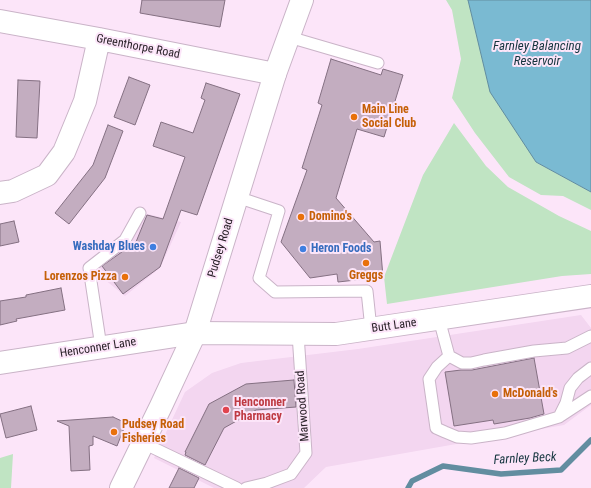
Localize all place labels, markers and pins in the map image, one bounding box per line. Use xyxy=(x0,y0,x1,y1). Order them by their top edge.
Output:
place label: Main Line Social Club xyxy=(362,103,416,131)
marker: Main Line Social Club xyxy=(349,112,359,122)
place label: Domino's xyxy=(309,210,352,224)
marker: Domino's xyxy=(296,212,306,222)
place label: Washday Blues xyxy=(73,240,145,254)
marker: Washday Blues xyxy=(148,242,158,252)
place label: Heron Foods xyxy=(311,242,371,256)
marker: Heron Foods xyxy=(298,244,308,254)
marker: Greggs xyxy=(361,258,371,268)
place label: Greggs xyxy=(349,269,383,283)
place label: Lorenzos Pizza xyxy=(44,270,117,284)
marker: Lorenzos Pizza xyxy=(120,272,130,282)
place label: McDonald's xyxy=(503,387,558,401)
marker: McDonald's xyxy=(490,389,500,399)
place label: Henconner Pharmacy xyxy=(234,396,286,424)
marker: Henconner Pharmacy xyxy=(221,405,231,415)
place label: Pudsey Road Fisheries xyxy=(122,418,184,446)
marker: Pudsey Road Fisheries xyxy=(109,427,119,437)

